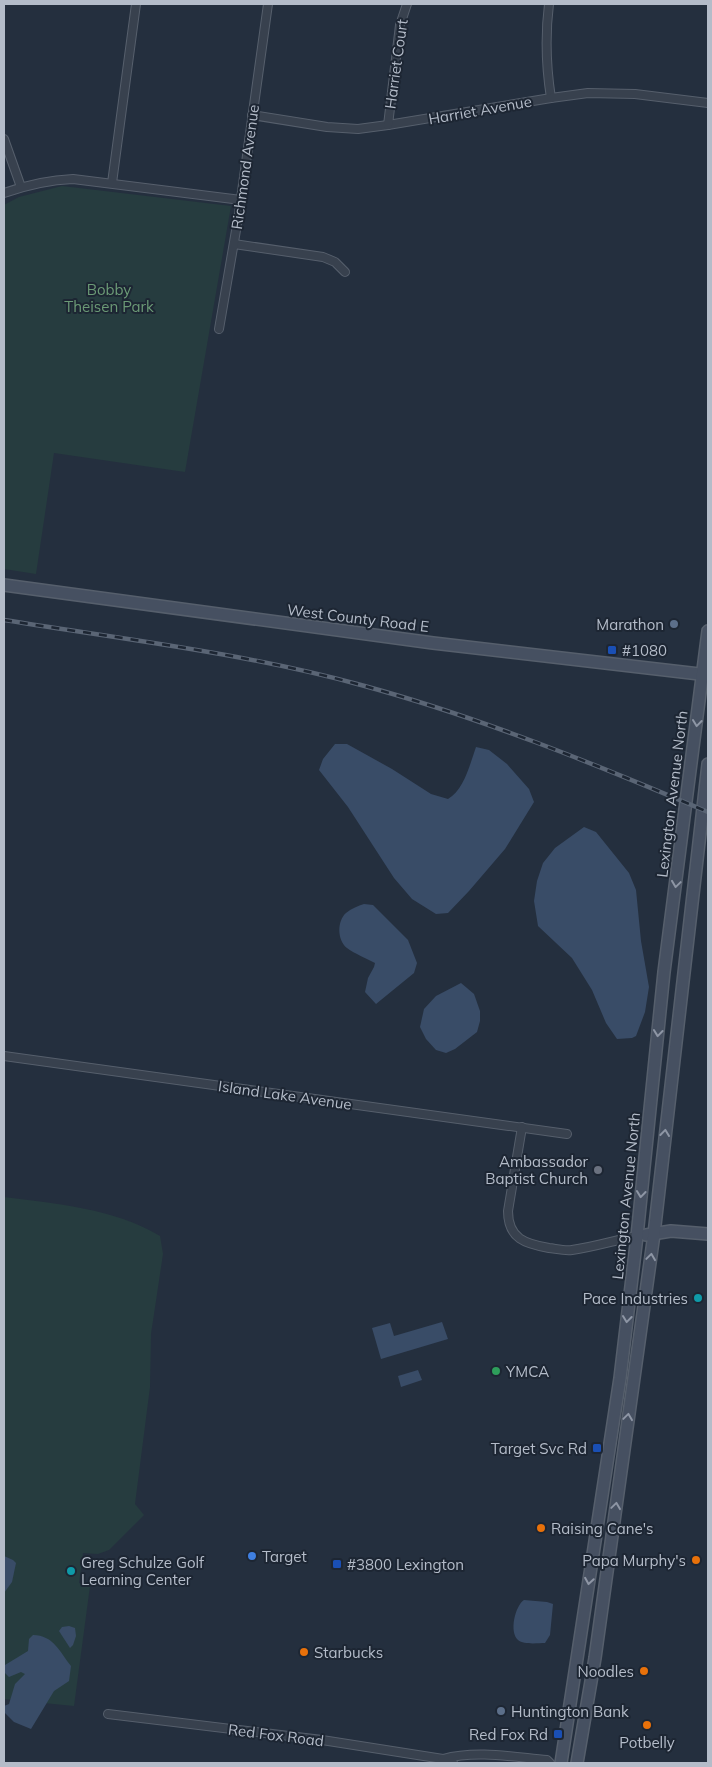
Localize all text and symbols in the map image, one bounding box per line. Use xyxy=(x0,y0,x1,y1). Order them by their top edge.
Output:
street label: Harriet Court xyxy=(380,18,412,110)
street label: Harriet Avenue xyxy=(427,92,533,128)
street label: Richmond Avenue xyxy=(227,103,263,231)
park label: Bobby Theisen Park xyxy=(64,280,154,316)
street label: West County Road E xyxy=(286,600,430,636)
place label: Marathon xyxy=(596,615,664,634)
marker: Marathon xyxy=(668,618,680,630)
place label: #1080 xyxy=(622,641,667,660)
marker: #1080 xyxy=(606,644,618,656)
street label: Lexington Avenue North xyxy=(652,710,692,878)
one-way arrow xyxy=(692,719,703,727)
one-way arrow xyxy=(671,880,682,888)
one-way arrow xyxy=(653,1029,664,1037)
street label: Island Lake Avenue xyxy=(217,1076,353,1114)
street label: Lexington Avenue North xyxy=(608,1112,644,1280)
one-way arrow xyxy=(659,1129,670,1137)
place label: Ambassador Baptist Church xyxy=(485,1152,589,1188)
marker: Ambassador Baptist Church xyxy=(592,1164,604,1176)
one-way arrow xyxy=(636,1191,647,1199)
one-way arrow xyxy=(645,1252,655,1261)
place label: Pace Industries xyxy=(583,1289,688,1308)
marker: Pace Industries xyxy=(692,1292,704,1304)
one-way arrow xyxy=(622,1315,633,1323)
place label: YMCA xyxy=(505,1362,549,1381)
marker: YMCA xyxy=(490,1365,502,1377)
one-way arrow xyxy=(622,1413,633,1421)
place label: Target Svc Rd xyxy=(491,1439,587,1458)
marker: Target Svc Rd xyxy=(591,1442,603,1454)
one-way arrow xyxy=(610,1502,620,1510)
place label: Raising Cane's xyxy=(551,1519,653,1538)
marker: Raising Cane's xyxy=(535,1522,547,1534)
place label: Target xyxy=(262,1547,307,1566)
marker: Target xyxy=(246,1550,258,1562)
place label: Papa Murphy's xyxy=(582,1551,686,1570)
place label: Greg Schulze Golf Learning Center xyxy=(81,1553,205,1589)
marker: Papa Murphy's xyxy=(690,1554,702,1566)
place label: #3800 Lexington xyxy=(347,1555,464,1574)
marker: #3800 Lexington xyxy=(331,1558,343,1570)
marker: Greg Schulze Golf Learning Center xyxy=(65,1565,77,1577)
one-way arrow xyxy=(584,1577,594,1586)
place label: Starbucks xyxy=(314,1643,383,1662)
marker: Starbucks xyxy=(298,1646,310,1658)
place label: Noodles xyxy=(577,1662,634,1681)
marker: Noodles xyxy=(638,1665,650,1677)
place label: Huntington Bank xyxy=(511,1702,629,1721)
marker: Huntington Bank xyxy=(495,1705,507,1717)
marker: Potbelly xyxy=(641,1719,653,1731)
street label: Red Fox Road xyxy=(227,1720,325,1750)
place label: Red Fox Rd xyxy=(469,1725,548,1744)
marker: Red Fox Rd xyxy=(552,1728,564,1740)
place label: Potbelly xyxy=(619,1733,675,1752)

